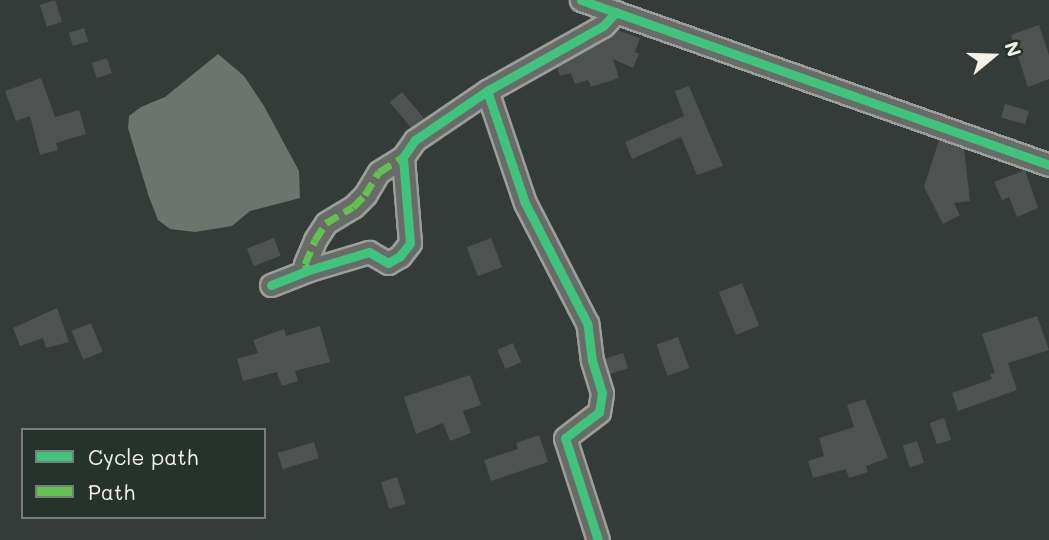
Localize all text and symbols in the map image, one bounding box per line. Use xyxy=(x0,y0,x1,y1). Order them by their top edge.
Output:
north arrow xyxy=(958,21,1028,91)
text: N xyxy=(999,38,1027,60)
legend xyxy=(21,428,266,519)
text: Cycle path xyxy=(88,443,198,470)
text: Path xyxy=(88,478,135,505)

